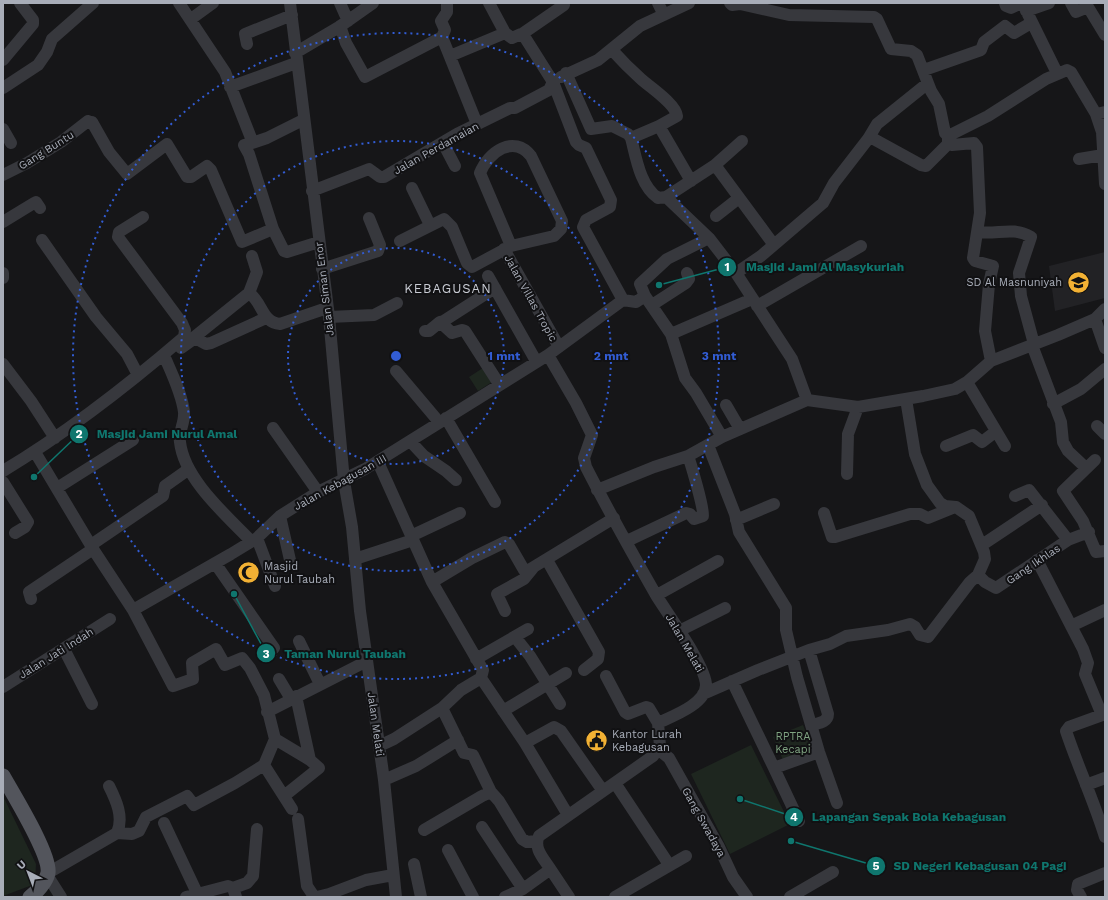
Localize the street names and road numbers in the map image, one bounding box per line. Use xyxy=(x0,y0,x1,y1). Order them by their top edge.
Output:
street label: Jalan Perdamaian xyxy=(391,120,481,177)
street label: Gang Buntu xyxy=(16,128,76,173)
street label: Jalan Siman Enor xyxy=(312,241,337,337)
street label: Jalan Villas Tropic xyxy=(501,253,560,344)
street label: Jalan Kebagusan III xyxy=(292,452,389,513)
street label: Gang Ikhlas xyxy=(1004,542,1063,587)
street label: Jalan Melati xyxy=(663,612,706,675)
street label: Jalan Jati Indah xyxy=(17,625,96,682)
street label: Jalan Melati xyxy=(365,691,386,757)
street label: Gang Swadaya xyxy=(679,785,728,859)

